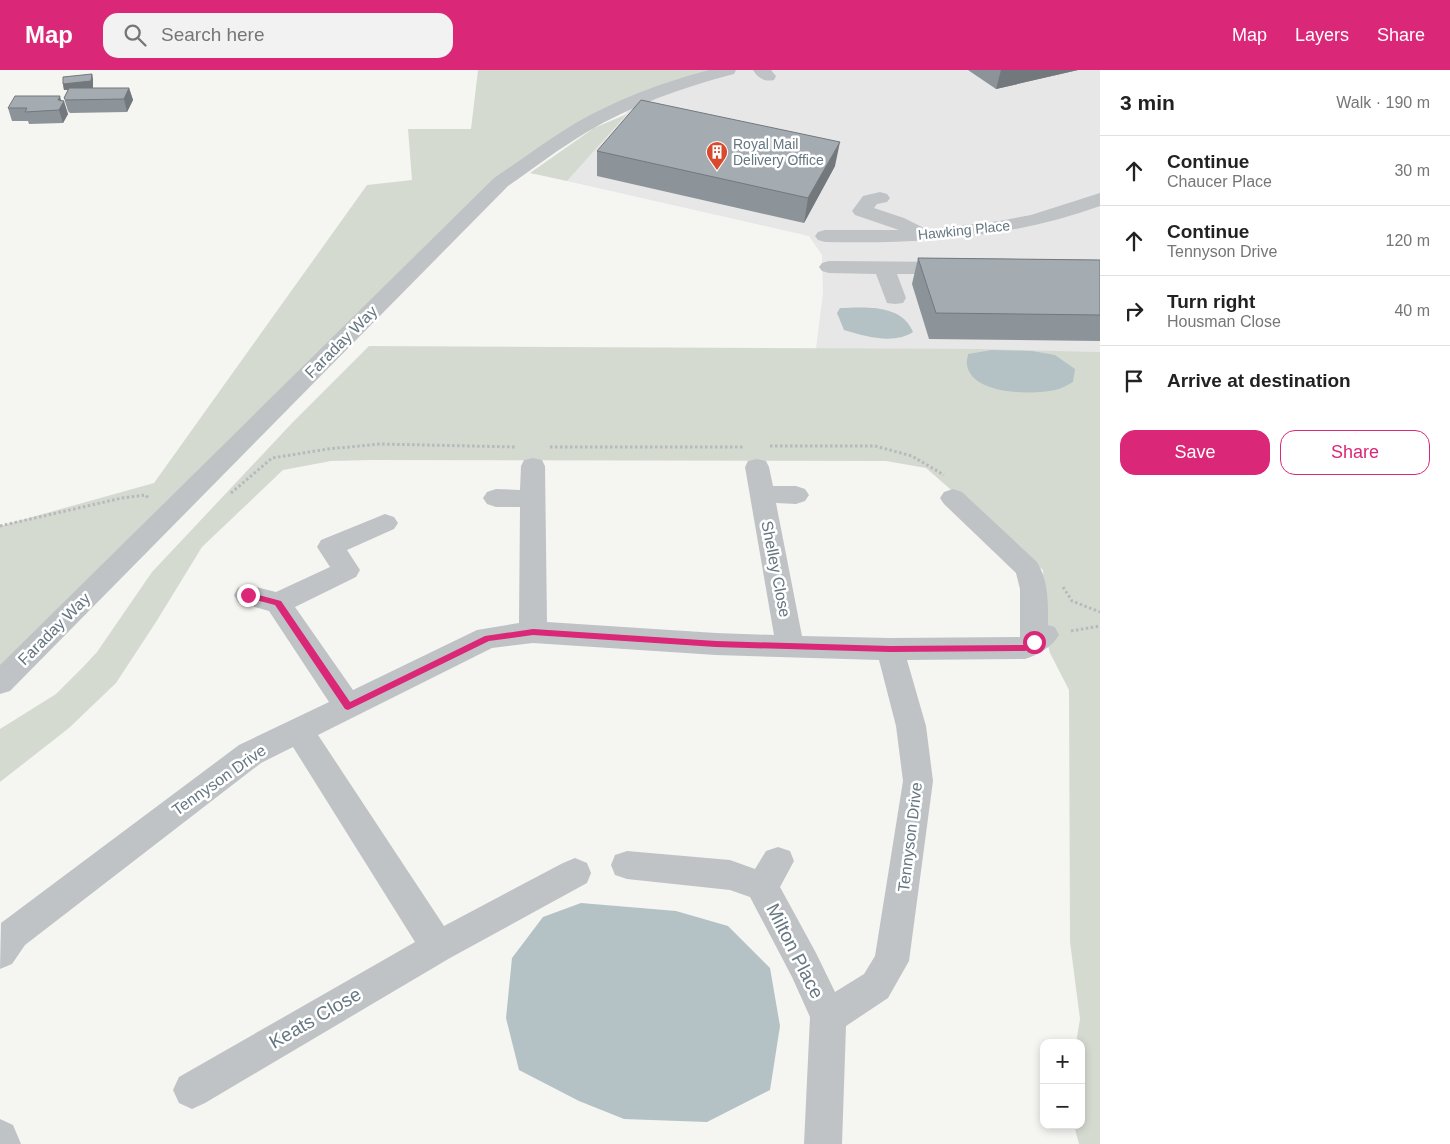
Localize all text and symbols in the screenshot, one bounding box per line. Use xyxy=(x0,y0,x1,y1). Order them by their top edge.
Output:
search box xyxy=(103,13,453,58)
text: Map xyxy=(25,21,73,48)
icon: search xyxy=(121,21,149,49)
text: Search here xyxy=(161,24,265,45)
text: Map xyxy=(1232,25,1267,45)
text: Layers xyxy=(1295,25,1349,45)
text: Share xyxy=(1377,25,1425,45)
text: 3 min xyxy=(1120,91,1175,114)
text: Walk · 190 m xyxy=(1336,94,1430,111)
place label: Royal Mail Delivery Office xyxy=(733,136,824,168)
building icon: Royal Mail Delivery Office xyxy=(705,140,729,171)
text: Continue xyxy=(1167,151,1249,172)
icon: ahead xyxy=(1120,157,1148,185)
text: 30 m xyxy=(1394,162,1430,179)
text: Chaucer Place xyxy=(1167,173,1272,190)
street label: Hawking Place xyxy=(917,217,1011,243)
text: Continue xyxy=(1167,221,1249,242)
icon: ahead xyxy=(1120,227,1148,255)
text: 120 m xyxy=(1386,232,1430,249)
text: Tennyson Drive xyxy=(1167,243,1277,260)
text: Turn right xyxy=(1167,291,1255,312)
icon: right xyxy=(1120,297,1148,325)
text: 40 m xyxy=(1394,302,1430,319)
street label: Faraday Way xyxy=(302,303,380,381)
text: Housman Close xyxy=(1167,313,1281,330)
icon: arrive xyxy=(1120,367,1148,395)
text: Arrive at destination xyxy=(1167,370,1351,391)
button: Save xyxy=(1120,430,1270,475)
button: Share xyxy=(1280,430,1430,475)
street label: Shelley Close xyxy=(758,519,794,619)
route end xyxy=(237,584,260,607)
street label: Faraday Way xyxy=(15,590,93,668)
route start xyxy=(1023,631,1046,654)
street label: Tennyson Drive xyxy=(169,741,269,819)
street label: Tennyson Drive xyxy=(895,781,925,893)
street label: Milton Place xyxy=(762,900,828,1002)
street label: Keats Close xyxy=(265,983,365,1053)
map controls xyxy=(1040,1039,1085,1129)
button: + xyxy=(1040,1039,1085,1084)
button: − xyxy=(1040,1084,1085,1129)

